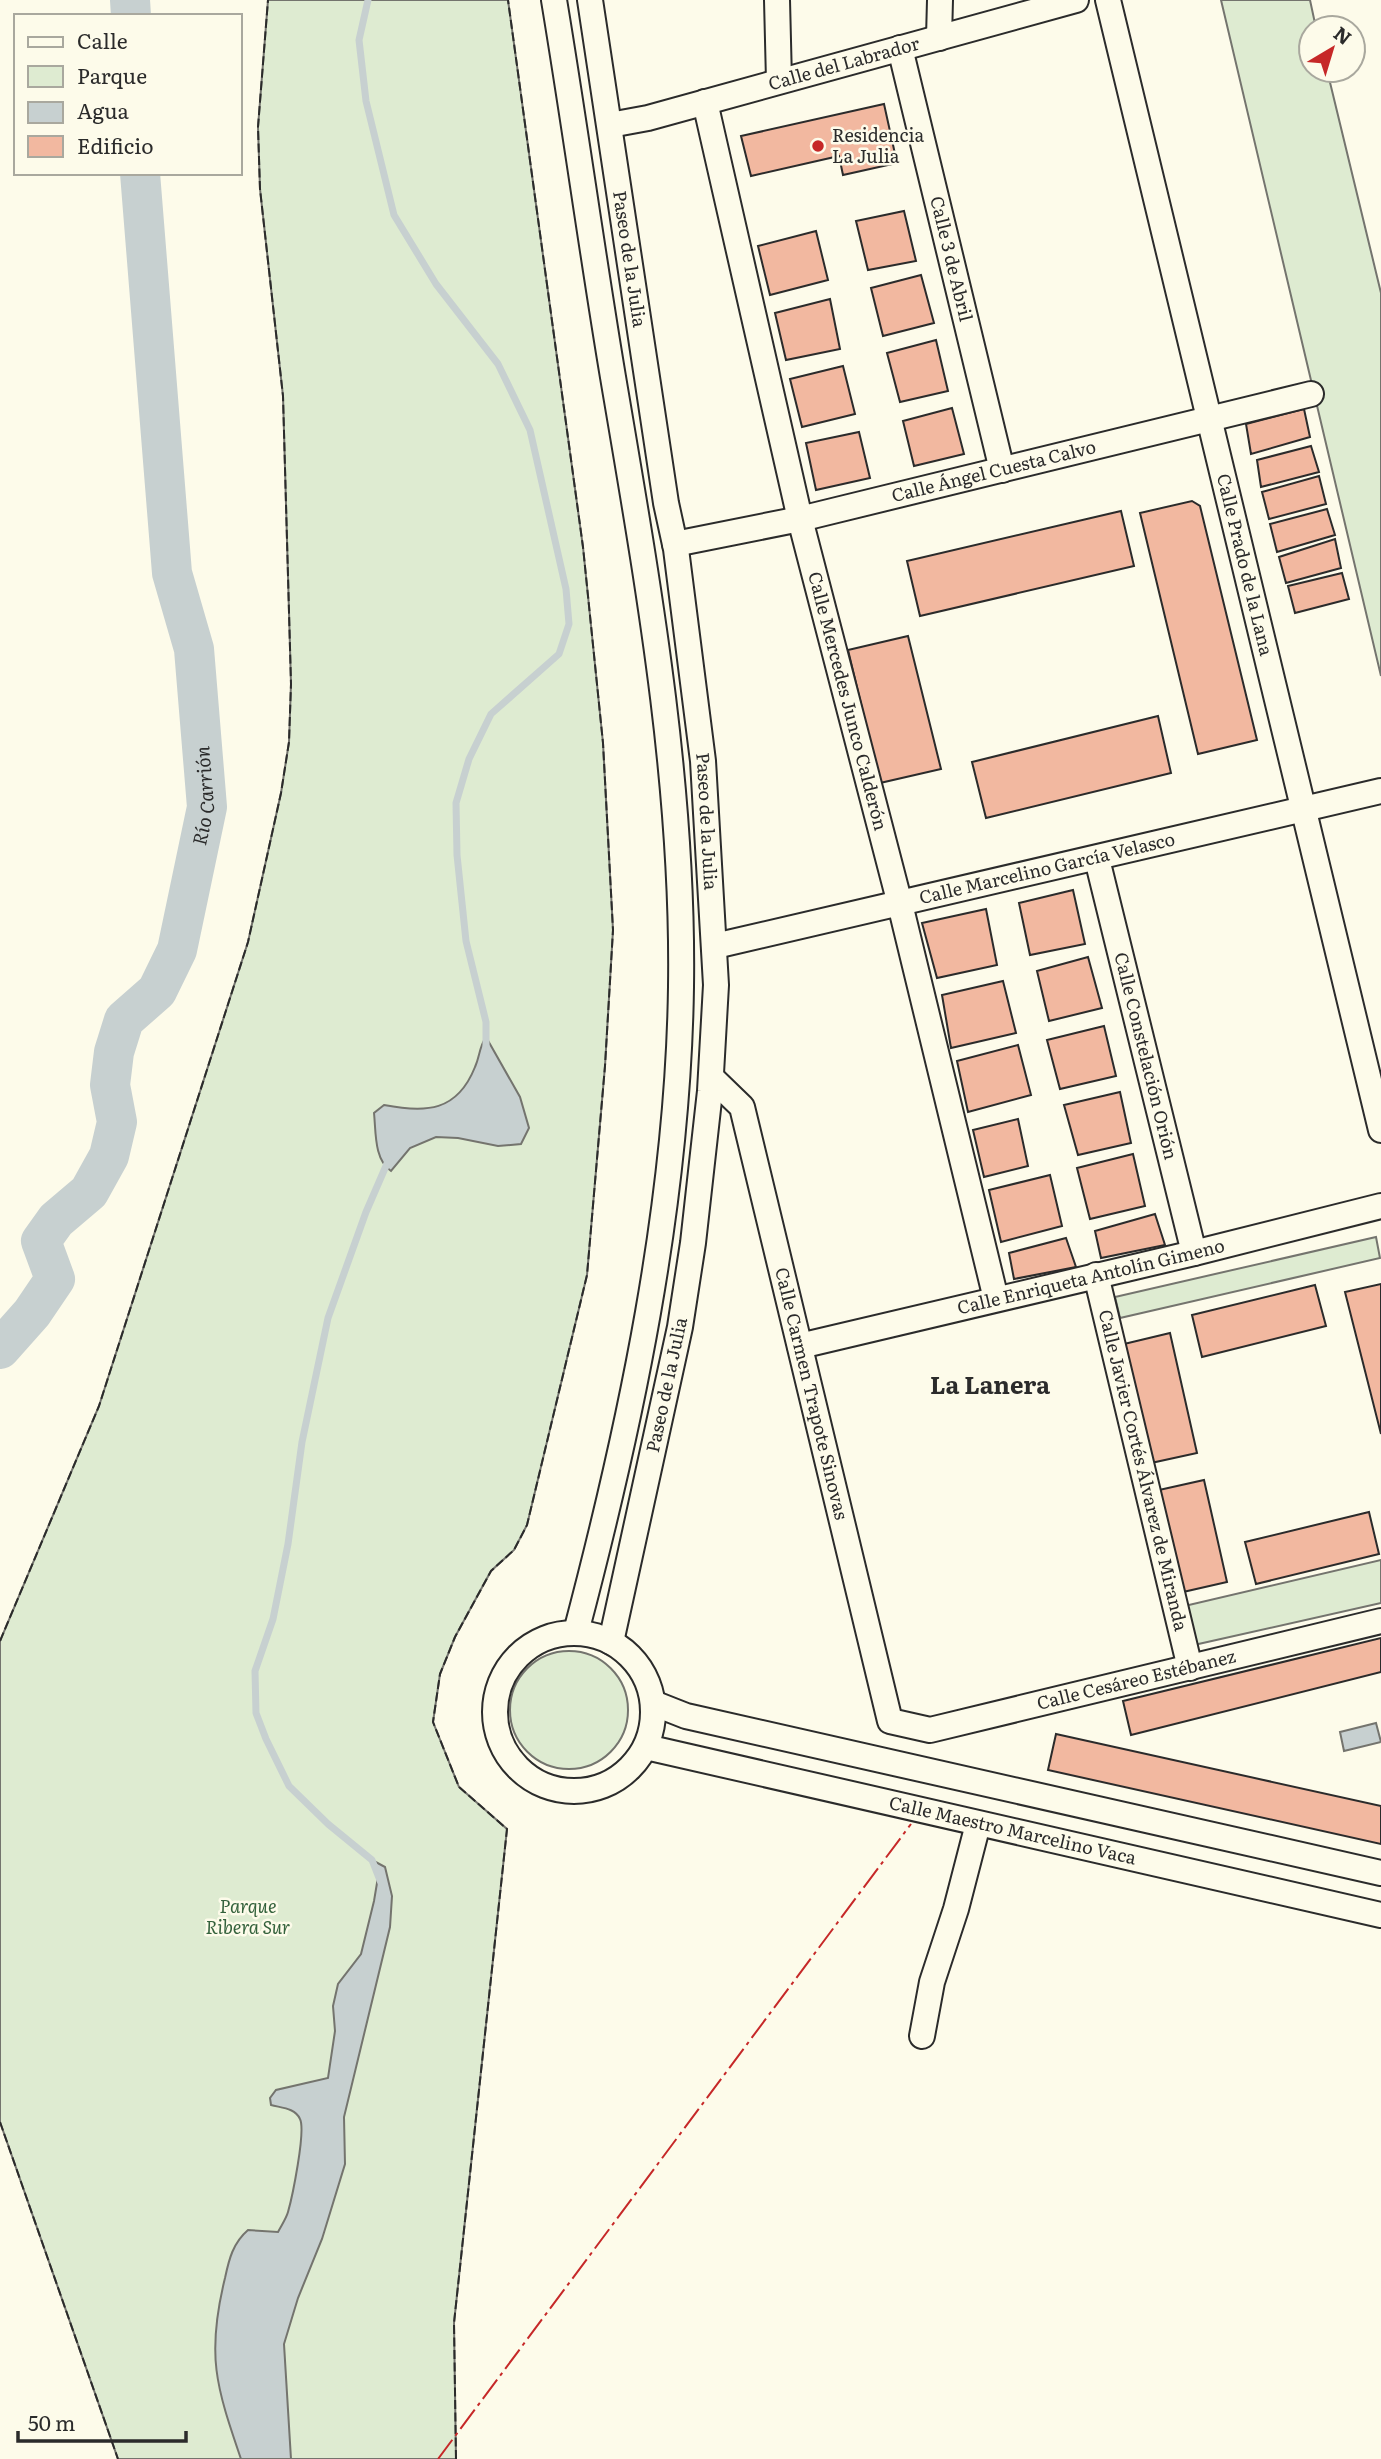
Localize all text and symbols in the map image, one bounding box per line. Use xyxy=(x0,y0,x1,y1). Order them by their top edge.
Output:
legend xyxy=(14,14,242,175)
north arrow xyxy=(1297,14,1367,84)
text: N xyxy=(1328,19,1358,51)
text: Calle xyxy=(77,24,128,55)
street label: Calle del Labrador xyxy=(765,29,923,96)
text: Parque xyxy=(77,59,147,90)
text: Agua xyxy=(77,94,129,125)
place label: Residencia La Julia xyxy=(832,121,924,169)
text: Edificio xyxy=(77,129,153,160)
marker: Residencia La Julia xyxy=(810,138,826,154)
street label: Paseo de la Julia xyxy=(607,189,654,329)
street label: Calle 3 de Abril xyxy=(924,193,981,324)
street label: Calle Ángel Cuesta Calvo xyxy=(888,432,1098,508)
street label: Calle Prado de la Lana xyxy=(1211,470,1281,659)
street label: Calle Mercedes Junco Calderón xyxy=(802,569,895,833)
water label: Río Carrión xyxy=(184,745,221,848)
street label: Paseo de la Julia xyxy=(690,751,725,891)
street label: Calle Marcelino García Velasco xyxy=(916,824,1177,910)
street label: Calle Constelación Orión xyxy=(1108,949,1186,1162)
street label: Calle Enriqueta Antolín Gimeno xyxy=(954,1231,1227,1320)
street label: Calle Carmen Trapote Sinovas xyxy=(769,1264,856,1522)
street label: Calle Javier Cortés Álvarez de Miranda xyxy=(1093,1307,1196,1634)
street label: Paseo de la Julia xyxy=(638,1314,693,1455)
district label: La Lanera xyxy=(930,1366,1050,1401)
street label: Calle Cesáreo Estébanez xyxy=(1034,1642,1238,1716)
street label: Calle Maestro Marcelino Vaca xyxy=(887,1788,1139,1871)
park label: Parque Ribera Sur xyxy=(206,1892,290,1940)
scale bar xyxy=(18,2400,186,2444)
text: 50 m xyxy=(28,2406,75,2437)

